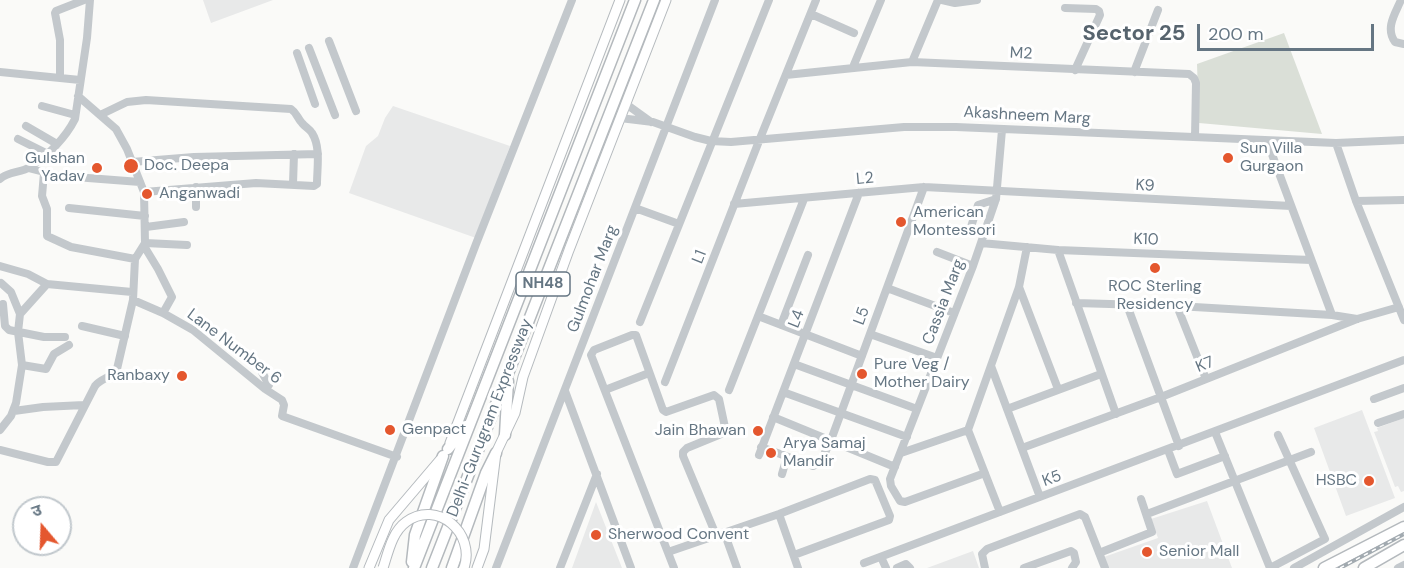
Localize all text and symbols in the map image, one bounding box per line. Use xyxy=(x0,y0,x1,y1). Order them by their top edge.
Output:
scale bar xyxy=(1200,12,1377,50)
district label: Sector 25 xyxy=(1083,21,1185,47)
text: 200 m xyxy=(1208,22,1264,46)
street label: M2 xyxy=(1009,44,1033,64)
street label: Akashneem Marg xyxy=(963,103,1091,129)
place label: Sun Villa Gurgaon xyxy=(1240,139,1303,177)
place label: Gulshan Yadav xyxy=(25,149,85,187)
marker: Sun Villa Gurgaon xyxy=(1221,151,1235,165)
place label: Doc. Deepa xyxy=(144,156,229,176)
marker: Doc. Deepa xyxy=(122,157,140,175)
marker: Gulshan Yadav xyxy=(90,161,104,175)
street label: L2 xyxy=(855,169,875,189)
street label: K9 xyxy=(1135,176,1155,196)
place label: Anganwadi xyxy=(159,184,240,204)
marker: Anganwadi xyxy=(140,187,154,201)
place label: American Montessori xyxy=(913,203,996,241)
marker: American Montessori xyxy=(894,215,908,229)
street label: Gulmohar Marg xyxy=(564,223,622,335)
street label: K10 xyxy=(1133,230,1159,250)
street label: L1 xyxy=(689,248,711,266)
street label: Cassia Marg xyxy=(919,257,969,347)
marker: ROC Sterling Residency xyxy=(1148,261,1162,275)
road number: NH48 xyxy=(516,272,570,296)
place label: ROC Sterling Residency xyxy=(1108,277,1202,315)
street label: L5 xyxy=(850,304,874,328)
street label: Lane Number 6 xyxy=(183,305,285,389)
street label: L4 xyxy=(785,307,809,331)
street label: Delhi-Gurugram Expressway xyxy=(443,316,537,520)
street label: K7 xyxy=(1193,353,1217,377)
place label: Pure Veg / Mother Dairy xyxy=(874,355,970,393)
place label: Ranbaxy xyxy=(107,366,170,386)
marker: Pure Veg / Mother Dairy xyxy=(855,367,869,381)
marker: Ranbaxy xyxy=(175,369,189,383)
place label: Genpact xyxy=(402,420,466,440)
place label: Jain Bhawan xyxy=(655,421,746,441)
marker: Genpact xyxy=(383,423,397,437)
marker: Jain Bhawan xyxy=(751,424,765,438)
place label: Arya Samaj Mandir xyxy=(783,434,866,472)
marker: Arya Samaj Mandir xyxy=(764,446,778,460)
street label: K5 xyxy=(1040,467,1064,491)
place label: HSBC xyxy=(1316,471,1357,491)
marker: HSBC xyxy=(1362,474,1376,488)
north arrow xyxy=(12,496,72,556)
text: उ xyxy=(29,499,44,522)
place label: Sherwood Convent xyxy=(608,525,749,545)
marker: Sherwood Convent xyxy=(589,528,603,542)
place label: Senior Mall xyxy=(1159,542,1239,562)
marker: Senior Mall xyxy=(1140,545,1154,559)

